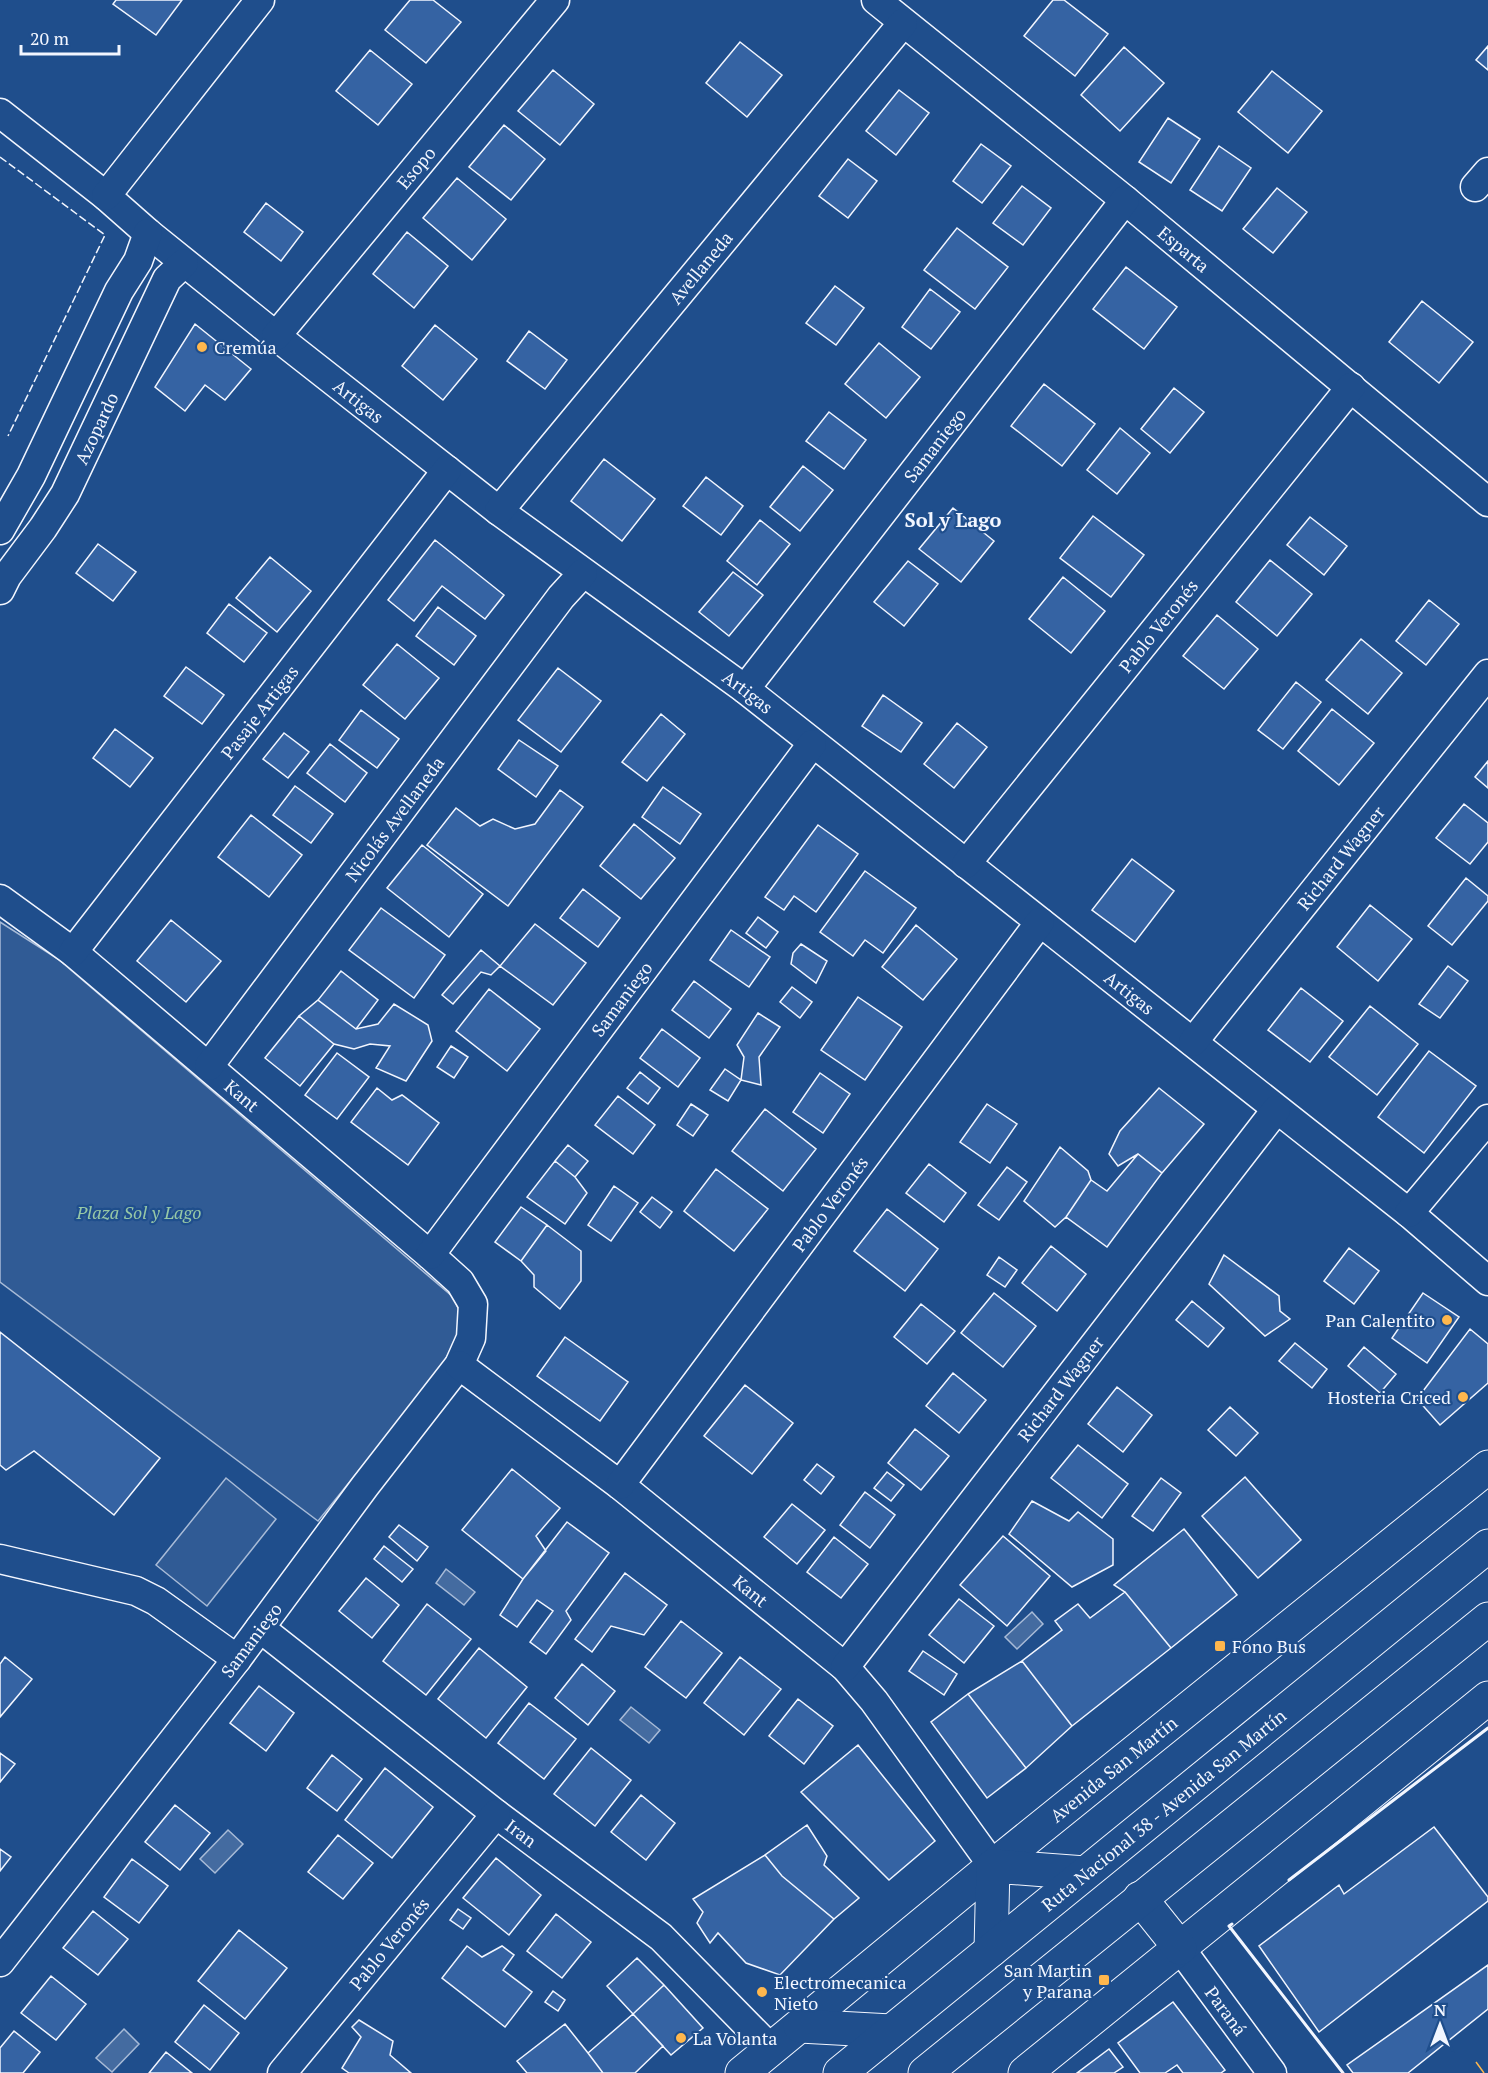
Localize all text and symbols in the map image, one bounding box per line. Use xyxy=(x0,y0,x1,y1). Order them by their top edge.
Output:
scale bar xyxy=(21,18,118,56)
text: 20 m xyxy=(30,26,70,50)
street label: Esopo xyxy=(391,141,441,194)
street label: Esparta xyxy=(1153,221,1215,278)
street label: Avellaneda xyxy=(663,226,738,309)
place label: Cremúa xyxy=(214,335,277,359)
marker: Cremúa xyxy=(195,340,209,354)
street label: Artigas xyxy=(329,374,389,428)
street label: Azopardo xyxy=(69,388,124,468)
street label: Samaniego xyxy=(898,403,971,487)
district label: Sol y Lago xyxy=(905,506,1002,533)
street label: Pablo Veronés xyxy=(1113,574,1203,677)
street label: Pasaje Artigas xyxy=(215,660,303,764)
street label: Artigas xyxy=(718,665,778,719)
street label: Nicolás Avellaneda xyxy=(340,751,449,886)
street label: Richard Wagner xyxy=(1291,801,1390,915)
street label: Samaniego xyxy=(586,956,658,1041)
street label: Artigas xyxy=(1100,965,1160,1020)
street label: Kant xyxy=(220,1074,265,1117)
street label: Pablo Veronés xyxy=(786,1151,873,1256)
park label: Plaza Sol y Lago xyxy=(76,1200,201,1224)
place label: Pan Calentito xyxy=(1326,1308,1435,1332)
marker: Pan Calentito xyxy=(1440,1313,1454,1327)
street label: Richard Wagner xyxy=(1012,1331,1109,1446)
place label: Hosteria Criced xyxy=(1328,1385,1451,1409)
marker: Hosteria Criced xyxy=(1456,1390,1470,1404)
street label: Kant xyxy=(728,1569,773,1612)
street label: Samaniego xyxy=(215,1598,287,1682)
place label: Fono Bus xyxy=(1232,1634,1306,1658)
marker: Fono Bus xyxy=(1213,1639,1227,1653)
street label: Ruta Nacional 38 - Avenida San Martín xyxy=(1036,1703,1291,1916)
street label: Avenida San Martín xyxy=(1045,1710,1182,1827)
street label: Iran xyxy=(501,1813,542,1853)
street label: Pablo Veronés xyxy=(344,1892,434,1995)
place label: San Martin y Parana xyxy=(1004,1958,1092,2003)
place label: Electromecanica Nieto xyxy=(774,1970,907,2015)
marker: San Martin y Parana xyxy=(1097,1973,1111,1987)
street label: Paraná xyxy=(1200,1981,1252,2040)
marker: Electromecanica Nieto xyxy=(755,1985,769,1999)
north arrow xyxy=(1410,1995,1470,2055)
text: N xyxy=(1434,1999,1446,2021)
place label: La Volanta xyxy=(693,2026,777,2050)
marker: La Volanta xyxy=(674,2031,688,2045)

